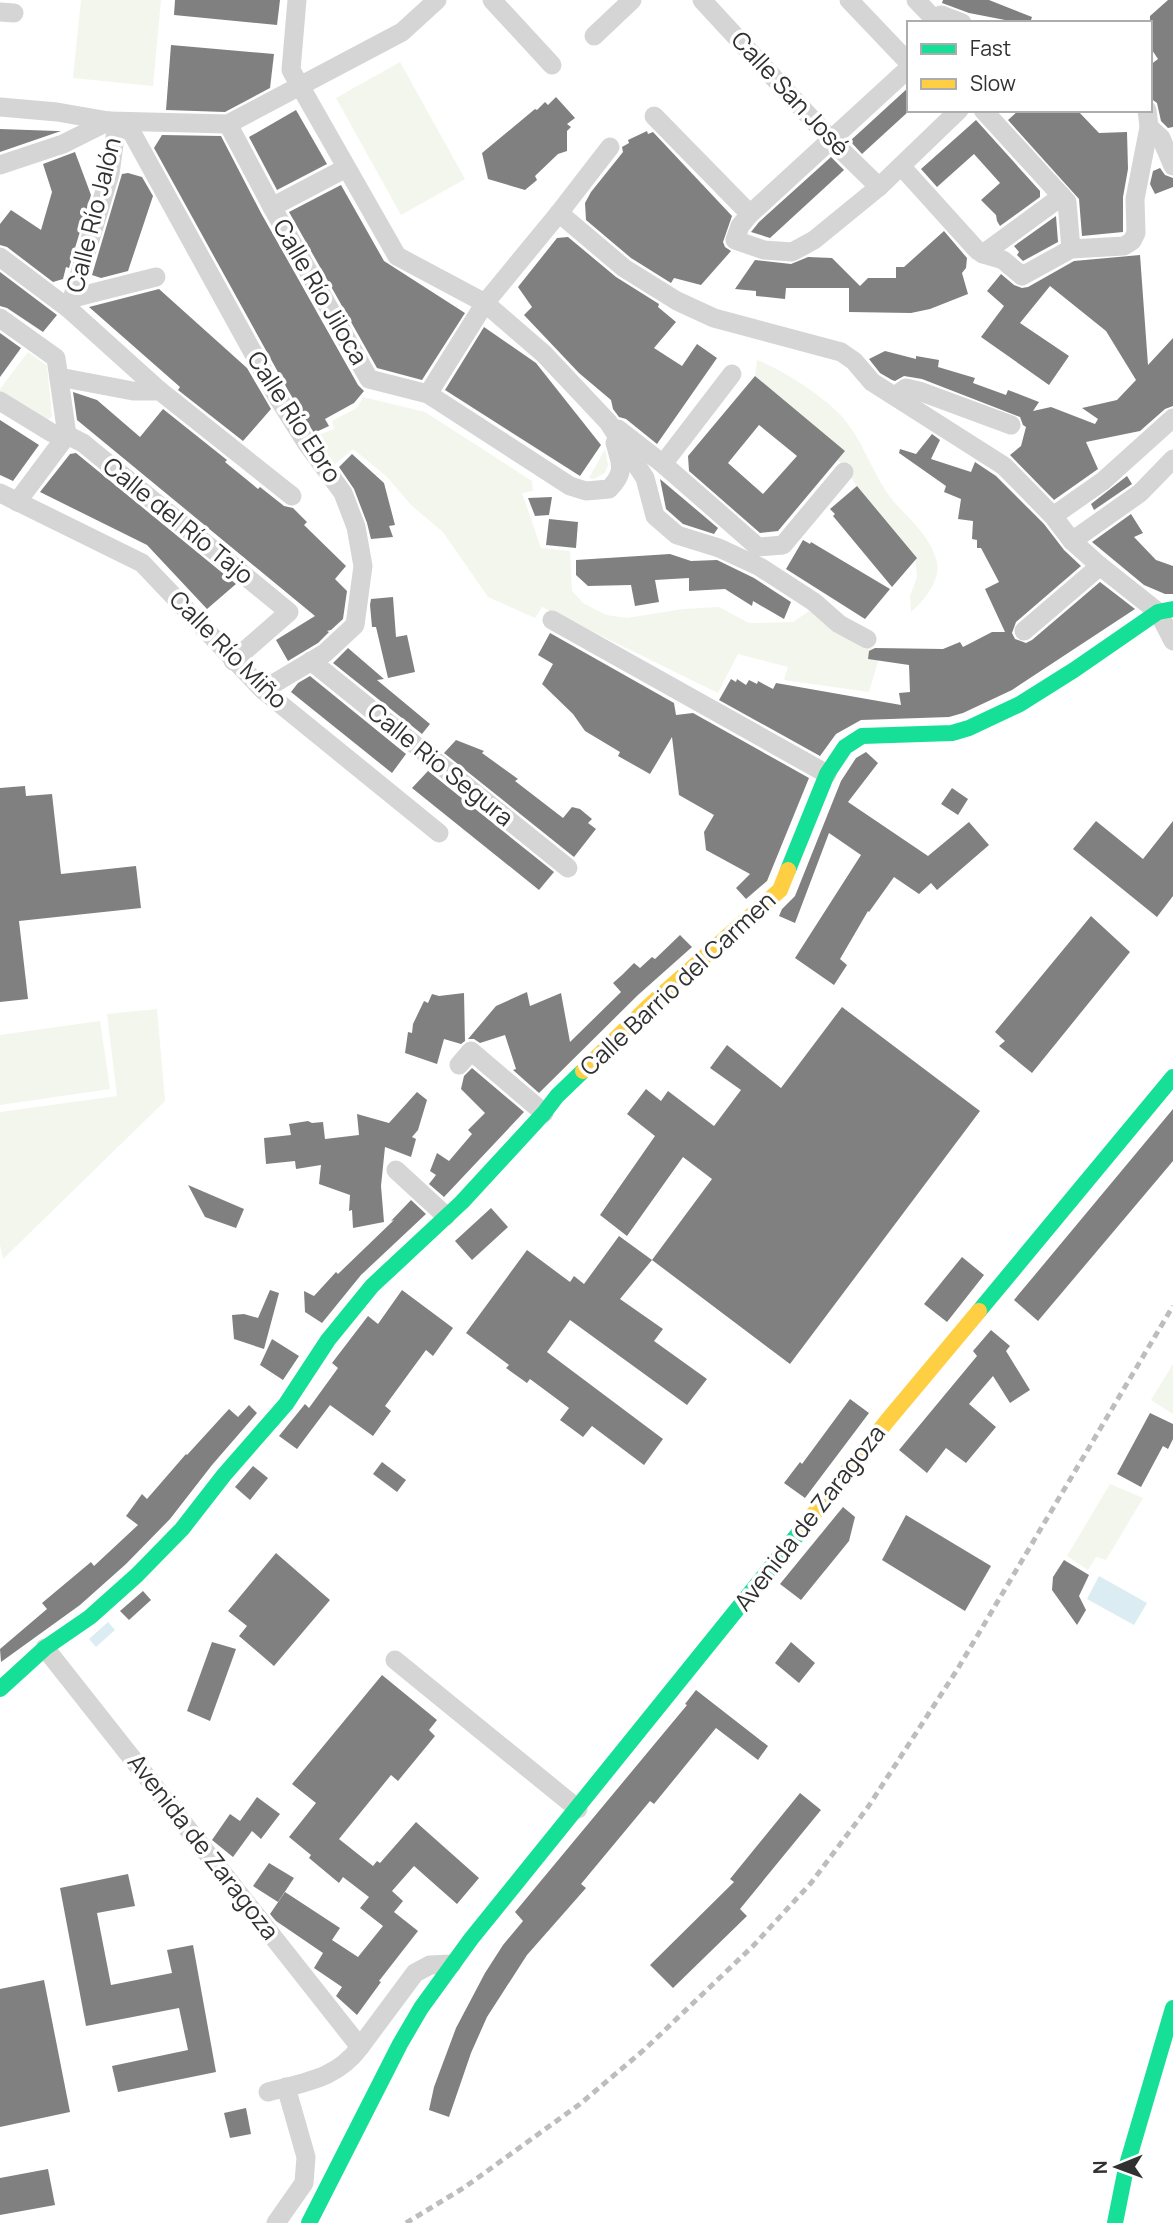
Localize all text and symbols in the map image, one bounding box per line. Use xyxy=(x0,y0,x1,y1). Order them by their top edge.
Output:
legend xyxy=(907,21,1152,112)
street label: Calle San José xyxy=(725,23,858,163)
text: Fast xyxy=(970,34,1011,62)
text: Slow xyxy=(970,69,1016,97)
street label: Calle Río Jalón xyxy=(57,134,128,296)
street label: Calle Río Jiloca xyxy=(266,212,376,370)
street label: Calle Río Ebro xyxy=(240,344,350,488)
street label: Calle del Río Tajo xyxy=(97,449,261,591)
street label: Calle Río Miño xyxy=(163,583,295,715)
street label: Calle Rio Segura xyxy=(361,695,521,833)
street label: Calle Barrio del Carmen xyxy=(572,883,782,1082)
street label: Avenida de Zaragoza xyxy=(726,1417,892,1617)
street label: Avenida de Zaragoza xyxy=(121,1746,287,1946)
north arrow xyxy=(1082,2132,1152,2202)
text: N xyxy=(1087,2160,1113,2174)

